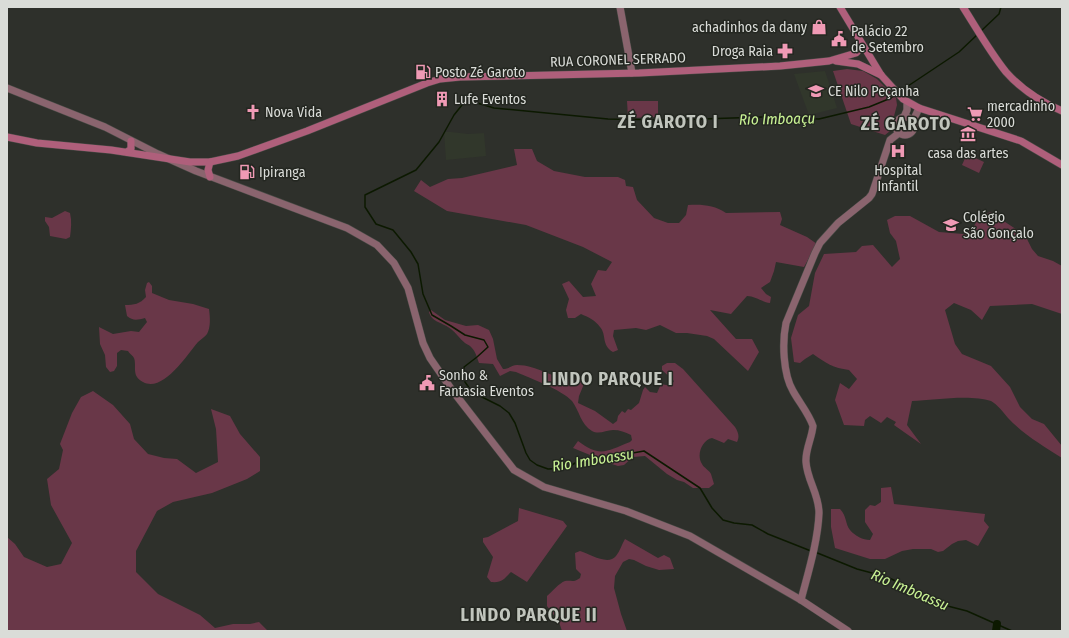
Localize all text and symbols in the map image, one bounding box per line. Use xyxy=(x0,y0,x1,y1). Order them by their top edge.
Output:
shop icon: achadinhos da dany xyxy=(810,18,828,36)
place label: achadinhos da dany xyxy=(692,19,808,36)
place label: Palácio 22 de Setembro xyxy=(851,23,924,56)
public building icon: Palácio 22 de Setembro xyxy=(830,30,848,48)
pharmacy icon: Droga Raia xyxy=(776,42,794,60)
place label: Droga Raia xyxy=(712,43,773,60)
street label: RUA CORONEL SERRADO xyxy=(550,49,686,71)
fuel station icon: Posto Zé Garoto xyxy=(414,63,432,81)
place label: Posto Zé Garoto xyxy=(435,64,525,81)
school or university icon: CE Nilo Peçanha xyxy=(807,82,825,100)
place label: CE Nilo Peçanha xyxy=(828,83,920,100)
building icon: Lufe Eventos xyxy=(433,90,451,108)
place label: Lufe Eventos xyxy=(454,91,526,108)
place label: mercadinho 2000 xyxy=(987,98,1055,131)
church icon: Nova Vida xyxy=(244,103,262,121)
place label: Nova Vida xyxy=(265,104,322,121)
supermarket icon: mercadinho 2000 xyxy=(966,105,984,123)
water label: Rio Imboaçu xyxy=(739,109,816,129)
district label: ZÉ GAROTO I xyxy=(617,110,719,133)
district label: ZÉ GAROTO xyxy=(861,112,951,135)
museum icon: casa das artes xyxy=(959,125,977,143)
hospital icon: Hospital Infantil xyxy=(889,142,907,160)
place label: casa das artes xyxy=(927,145,1009,162)
place label: Hospital Infantil xyxy=(874,162,922,195)
fuel station icon: Ipiranga xyxy=(238,163,256,181)
place label: Ipiranga xyxy=(259,164,306,181)
place label: Colégio São Gonçalo xyxy=(963,209,1034,242)
school or university icon: Colégio São Gonçalo xyxy=(942,216,960,234)
place label: Sonho & Fantasia Eventos xyxy=(439,367,534,400)
district label: LINDO PARQUE I xyxy=(542,368,674,390)
public building icon: Sonho & Fantasia Eventos xyxy=(418,374,436,392)
water label: Rio Imboassu xyxy=(551,445,635,475)
water label: Rio Imboassu xyxy=(869,566,952,614)
district label: LINDO PARQUE II xyxy=(460,604,598,626)

